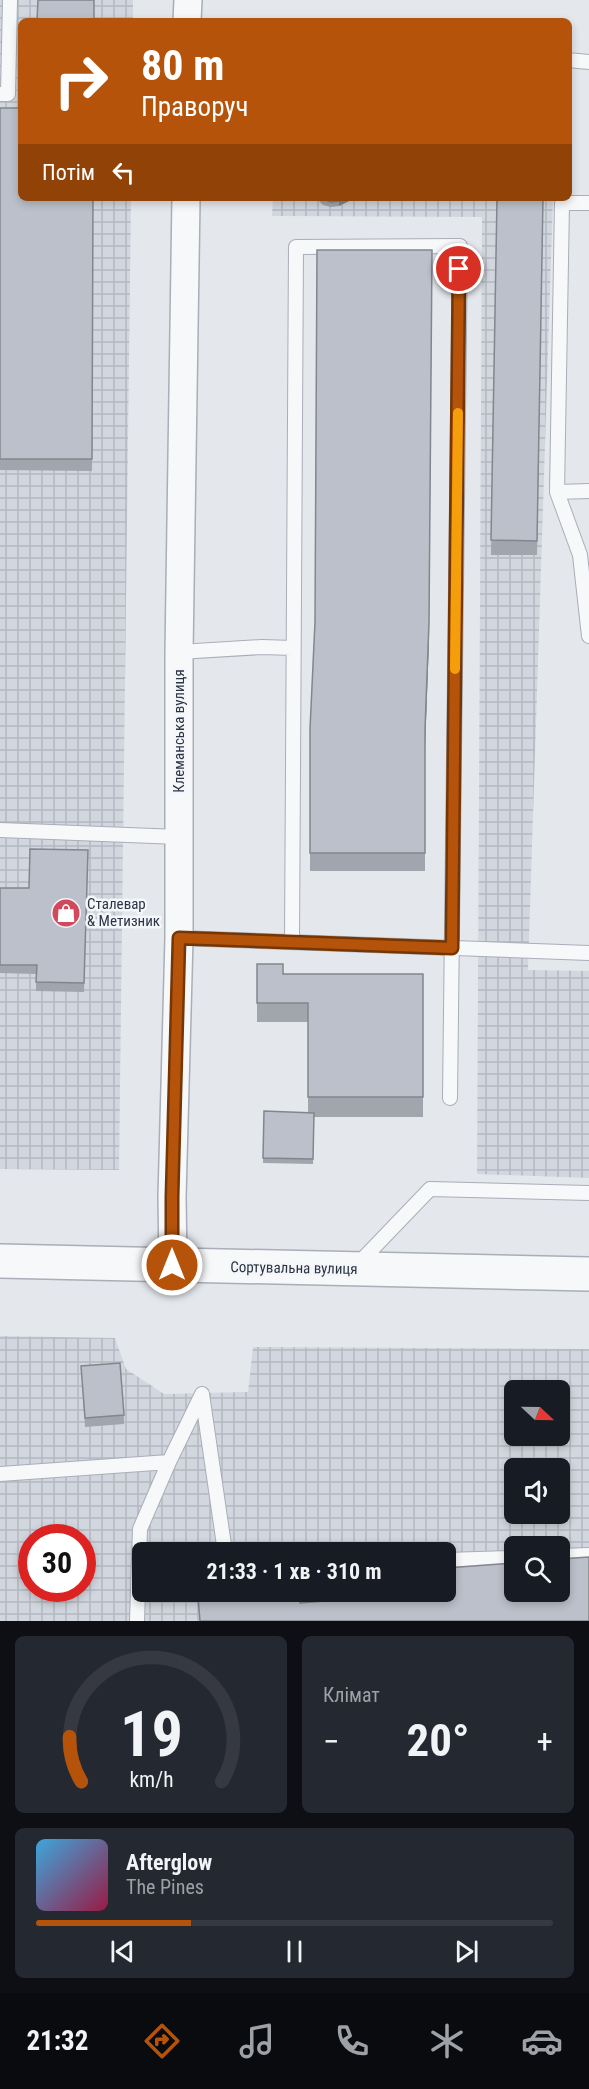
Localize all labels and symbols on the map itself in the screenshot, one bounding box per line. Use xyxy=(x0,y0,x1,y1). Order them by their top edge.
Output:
pin xyxy=(433,243,484,294)
street label: Клеманська вулиця xyxy=(170,669,188,793)
place label: Сталевар & Метизник xyxy=(87,895,160,930)
shop icon: Сталевар & Метизник xyxy=(50,897,82,929)
position arrow xyxy=(140,1233,204,1297)
street label: Сортувальна вулиця xyxy=(230,1258,358,1278)
north arrow xyxy=(504,1380,570,1446)
speed limit sign: 30 xyxy=(18,1524,96,1602)

